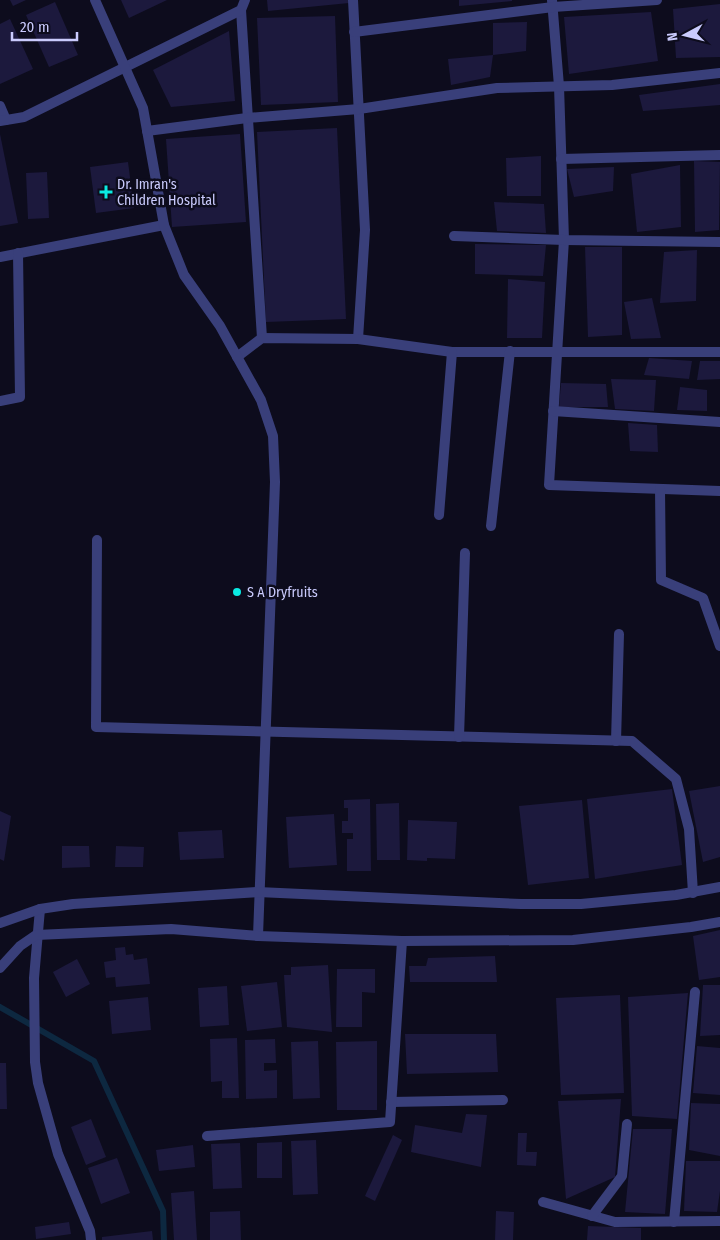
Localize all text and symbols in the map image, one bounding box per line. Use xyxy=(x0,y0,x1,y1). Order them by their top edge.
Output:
scale bar xyxy=(12,10,78,42)
north arrow xyxy=(660,10,710,60)
text: 20 m xyxy=(20,18,50,36)
text: N xyxy=(664,31,682,42)
place label: Dr. Imran's Children Hospital xyxy=(117,176,216,209)
marker: Dr. Imran's Children Hospital xyxy=(99,185,113,199)
place label: S A Dryfruits xyxy=(247,584,318,601)
marker: S A Dryfruits xyxy=(231,586,243,598)

